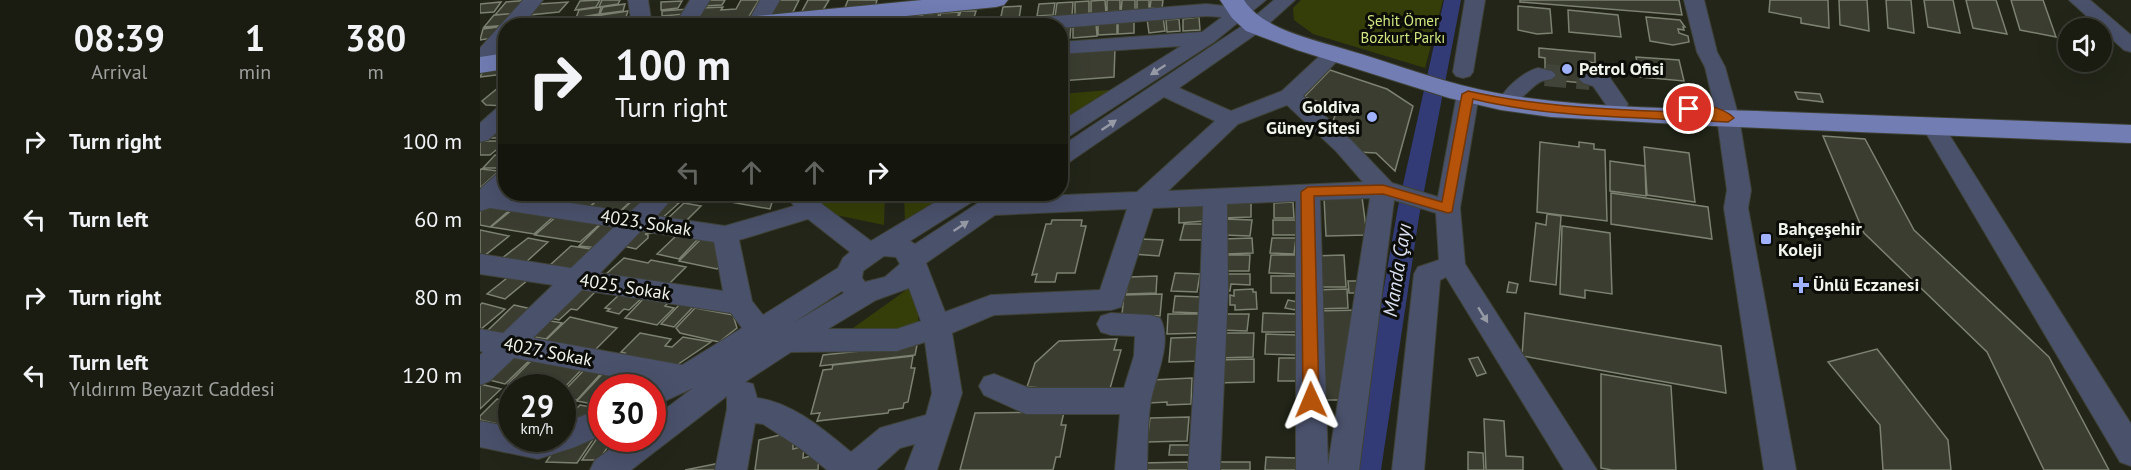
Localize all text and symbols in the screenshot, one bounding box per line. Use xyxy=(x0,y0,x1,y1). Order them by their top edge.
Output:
park label: Şehit Ömer Bozkurt Parkı xyxy=(1361,11,1445,47)
text: 08:39 xyxy=(74,14,165,61)
text: 1 xyxy=(245,14,265,61)
text: 380 xyxy=(345,14,406,61)
map controls xyxy=(2058,18,2112,72)
button: sound xyxy=(2058,18,2112,72)
text: 100 m xyxy=(615,37,731,92)
icon: right xyxy=(516,42,594,120)
place label: Petrol Ofisi xyxy=(1579,57,1664,80)
text: Arrival xyxy=(91,59,147,85)
text: min xyxy=(239,59,271,85)
text: m xyxy=(368,59,384,85)
marker: Petrol Ofisi xyxy=(1560,62,1574,76)
one-way arrow xyxy=(1150,64,1166,75)
pin xyxy=(1663,83,1714,134)
text: Turn right xyxy=(615,90,728,124)
icon: arrive xyxy=(1672,92,1705,125)
place label: Goldiva Güney Sitesi xyxy=(1266,95,1360,139)
marker: Goldiva Güney Sitesi xyxy=(1365,110,1379,124)
one-way arrow xyxy=(1100,119,1116,131)
icon: right xyxy=(18,125,51,158)
text: Turn right xyxy=(69,127,161,155)
text: 100 m xyxy=(402,127,462,155)
icon: left xyxy=(672,156,705,189)
icon: ahead xyxy=(735,156,768,189)
icon: ahead xyxy=(798,156,831,189)
icon: right xyxy=(861,156,894,189)
icon: left xyxy=(18,203,51,236)
street label: 4023. Sokak xyxy=(599,204,694,241)
text: Turn left xyxy=(69,205,149,233)
text: 60 m xyxy=(414,205,462,233)
place label: Bahçeşehir Koleji xyxy=(1778,217,1862,261)
one-way arrow xyxy=(952,220,968,232)
water label: Manda Çayı xyxy=(1377,221,1417,319)
marker: Bahçeşehir Koleji xyxy=(1759,232,1773,246)
street label: 4025. Sokak xyxy=(578,268,673,305)
place label: Ünlü Eczanesi xyxy=(1813,273,1919,296)
marker: Ünlü Eczanesi xyxy=(1794,278,1808,292)
icon: right xyxy=(18,281,51,314)
text: Turn right xyxy=(69,283,161,311)
text: 80 m xyxy=(414,283,462,311)
one-way arrow xyxy=(1477,307,1488,323)
street label: 4027. Sokak xyxy=(502,332,595,371)
text: Turn left xyxy=(69,348,149,376)
icon: left xyxy=(18,359,51,392)
text: 120 m xyxy=(402,361,462,389)
position arrow xyxy=(1279,368,1343,432)
speed limit sign: 30 xyxy=(588,374,666,452)
text: Yıldırım Beyazıt Caddesi xyxy=(69,376,275,402)
text: 29 xyxy=(520,386,554,425)
text: km/h xyxy=(521,419,553,438)

